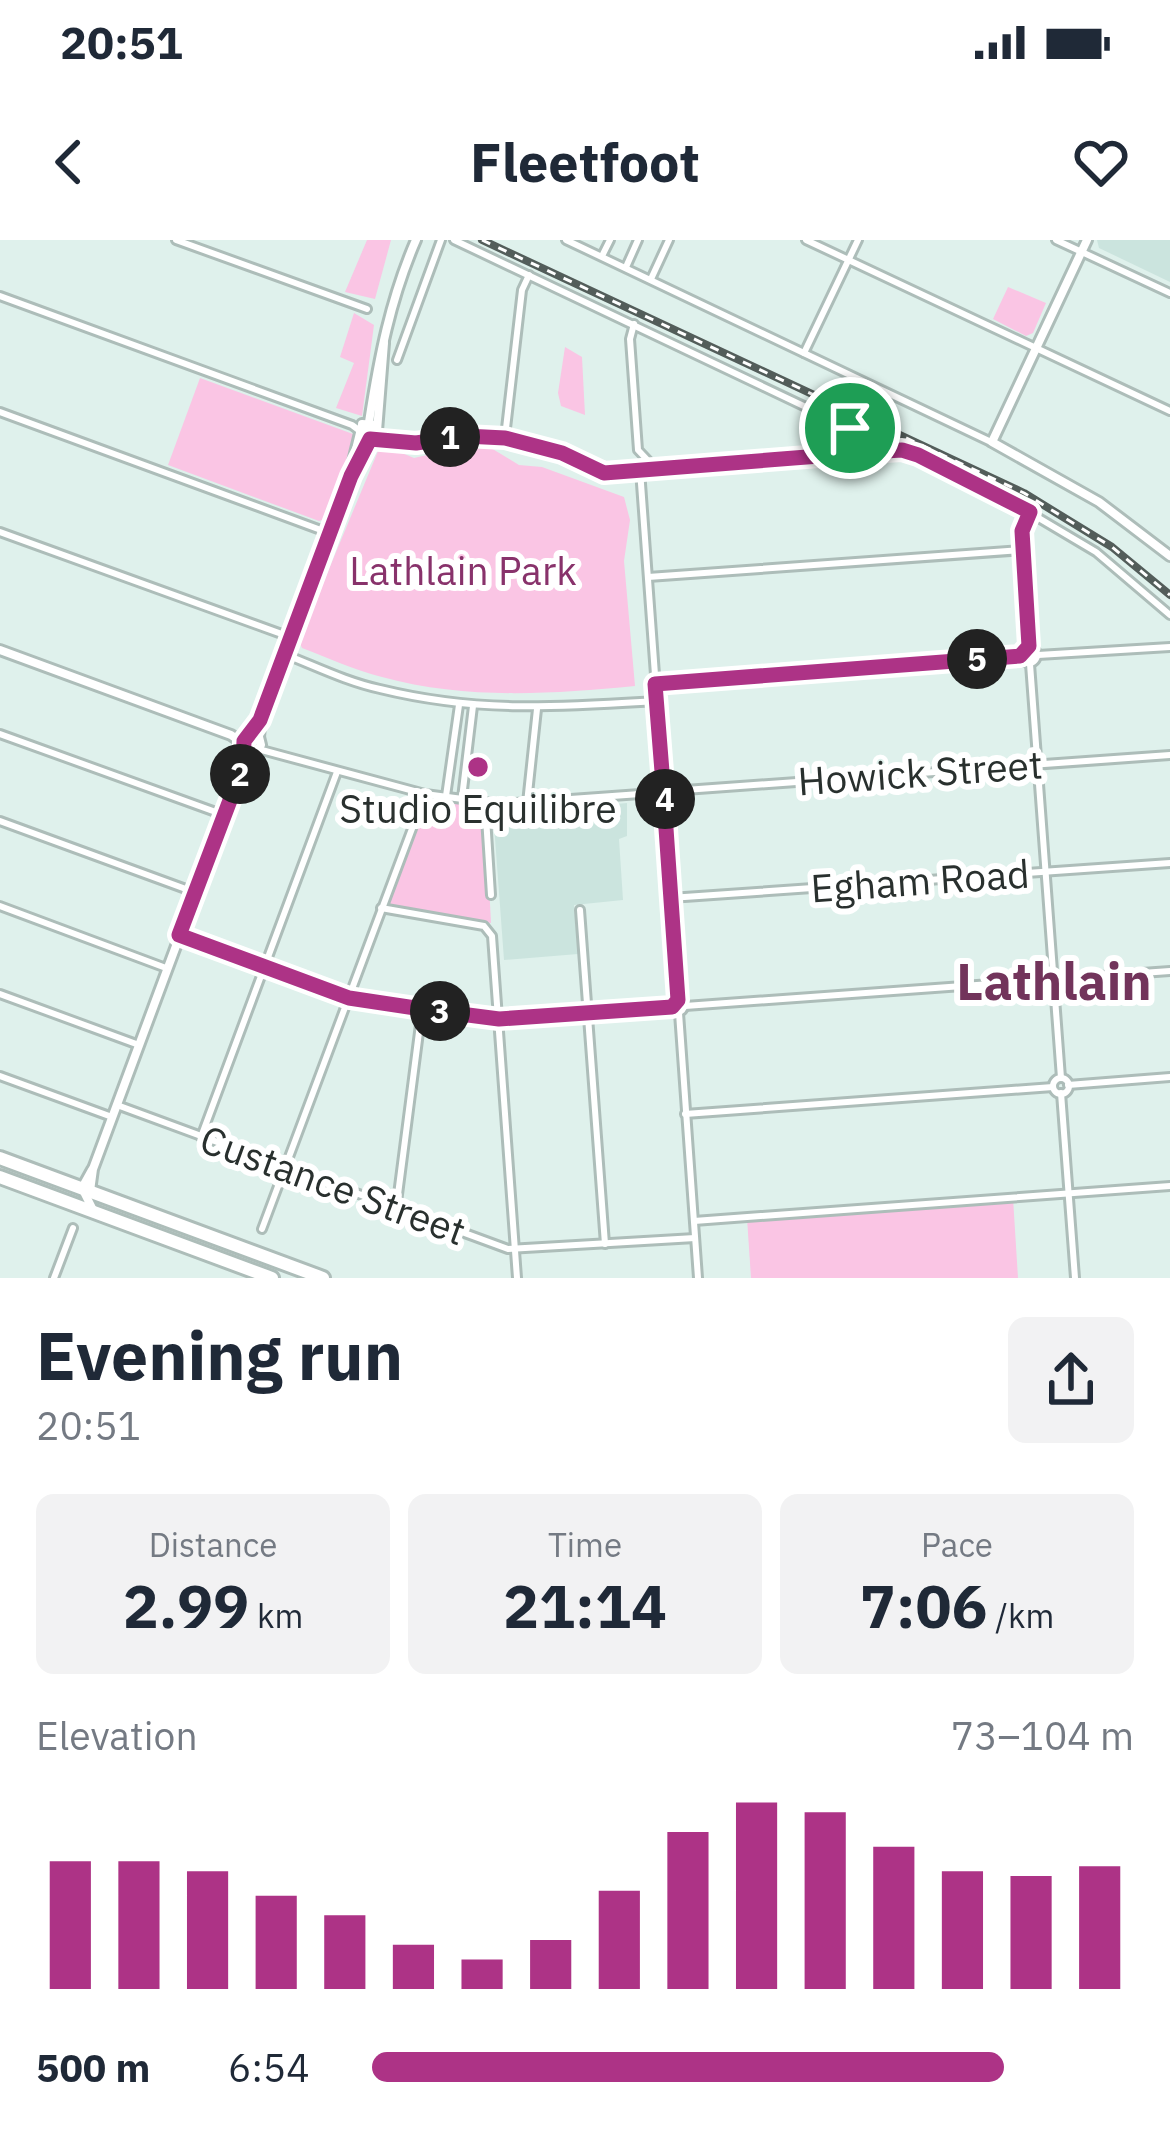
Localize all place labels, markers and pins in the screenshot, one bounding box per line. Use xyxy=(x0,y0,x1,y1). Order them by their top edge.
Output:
pin xyxy=(799,377,901,479)
pin: 1 xyxy=(420,407,480,467)
pin: 5 xyxy=(947,629,1007,689)
pin: 2 xyxy=(210,744,270,804)
marker: Studio Equilibre xyxy=(465,754,491,780)
pin: 4 xyxy=(635,769,695,829)
place label: Studio Equilibre xyxy=(339,783,617,834)
pin: 3 xyxy=(410,981,470,1041)

